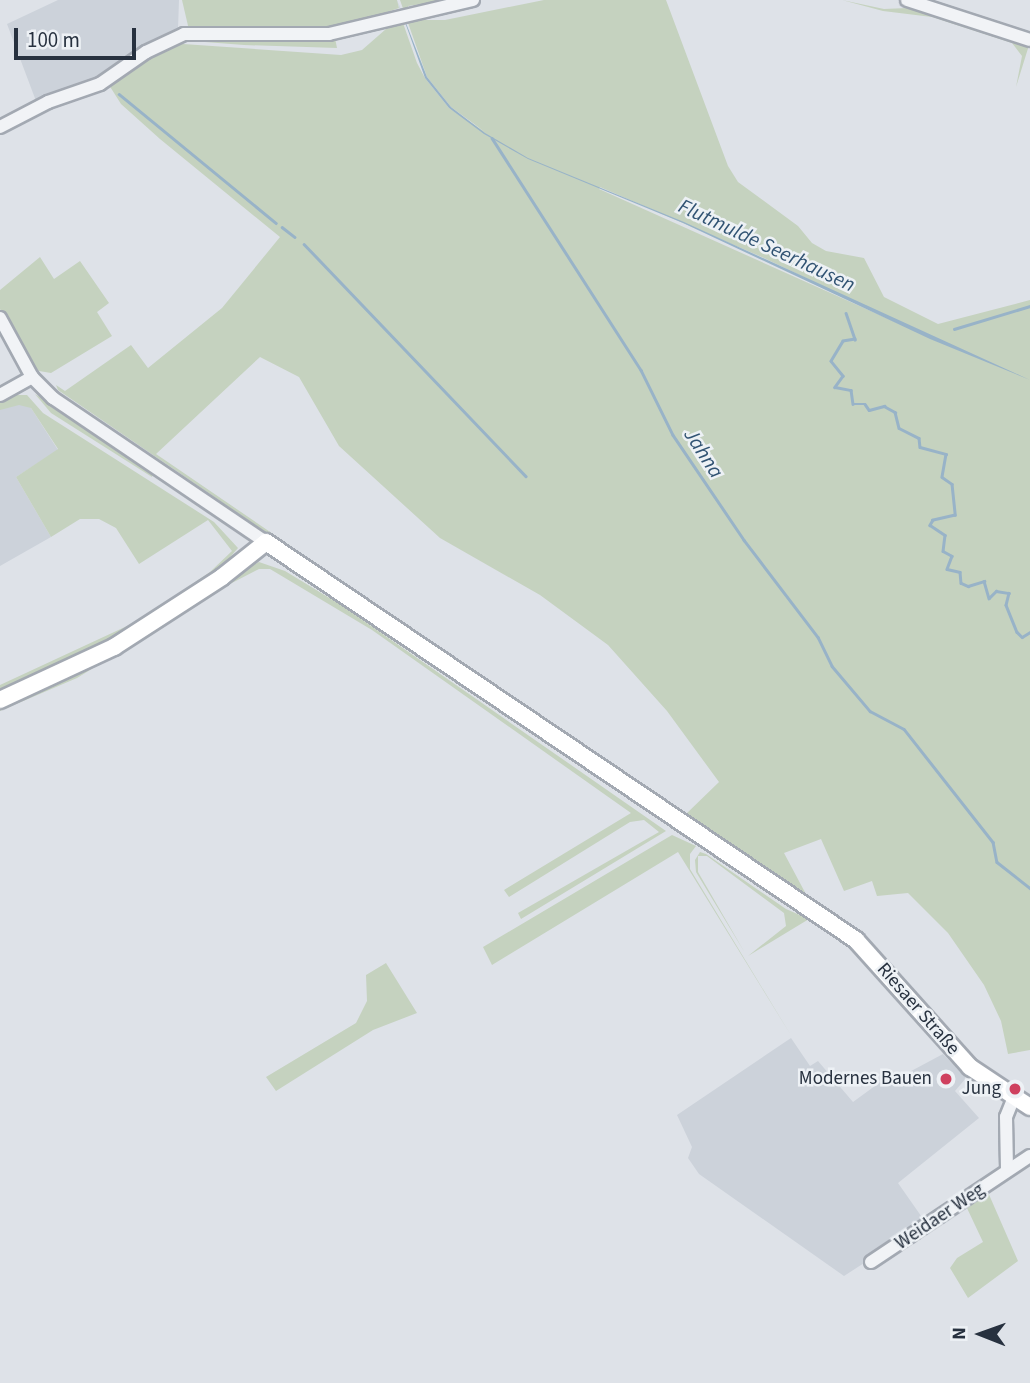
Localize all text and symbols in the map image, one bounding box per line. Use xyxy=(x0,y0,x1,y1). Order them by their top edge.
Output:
scale bar xyxy=(18,14,140,58)
text: 100 m xyxy=(27,25,80,55)
water label: Flutmulde Seerhausen xyxy=(675,193,859,297)
water label: Jahna xyxy=(679,423,729,483)
street label: Riesaer Straße xyxy=(872,958,964,1060)
place label: Modernes Bauen xyxy=(799,1068,932,1090)
marker: Modernes Bauen xyxy=(938,1071,954,1087)
place label: Jung xyxy=(962,1078,1001,1100)
marker: Jung xyxy=(1007,1081,1023,1097)
street label: Weidaer Weg xyxy=(891,1179,989,1255)
north arrow xyxy=(946,1299,1016,1369)
text: N xyxy=(946,1327,973,1340)

